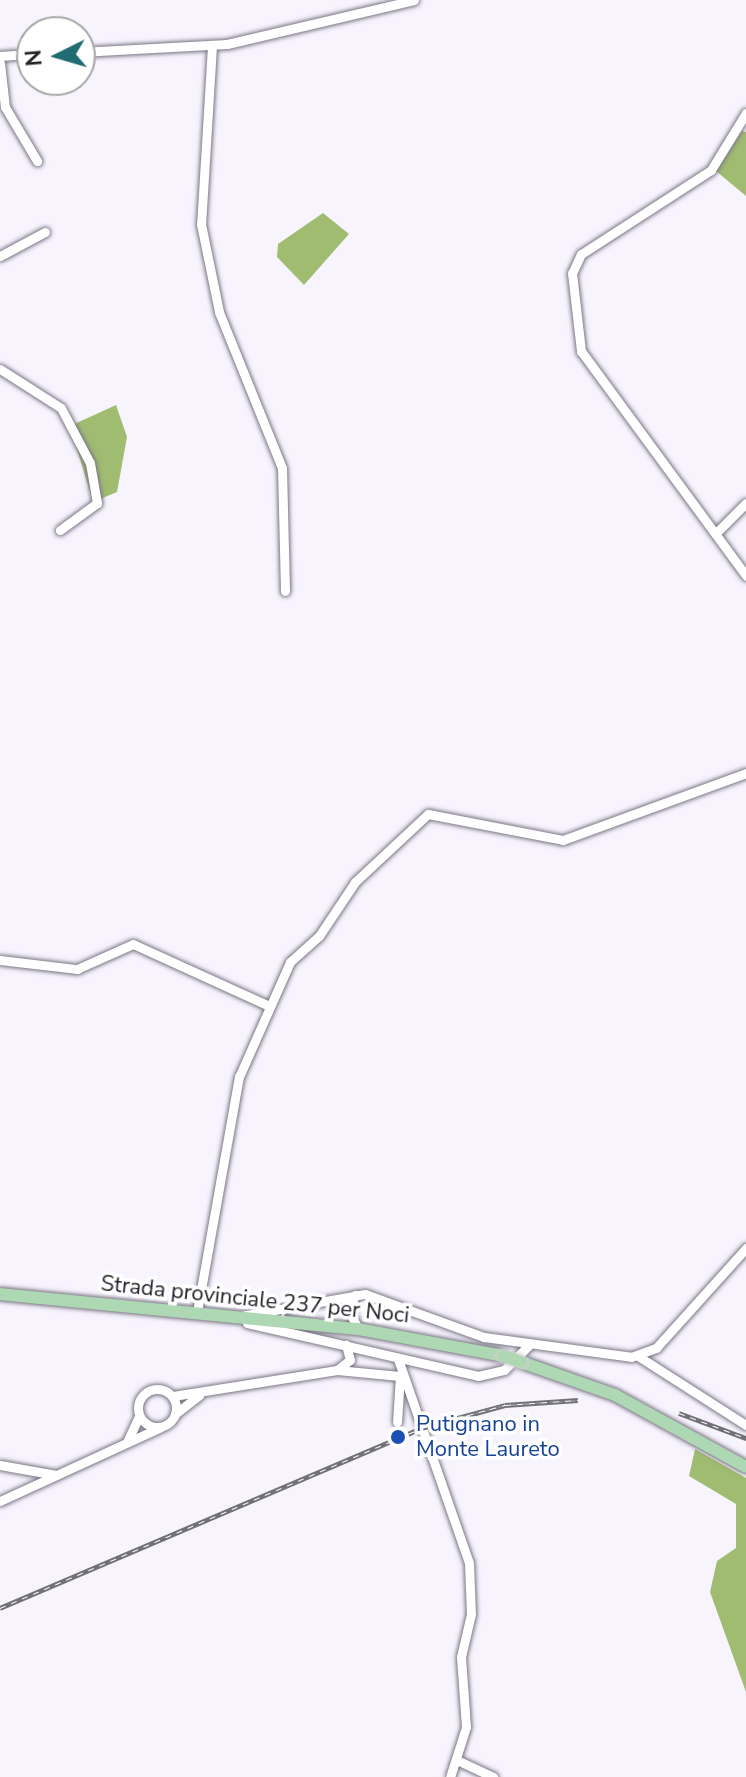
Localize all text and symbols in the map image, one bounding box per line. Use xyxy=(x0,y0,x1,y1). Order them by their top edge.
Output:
north arrow xyxy=(16,16,96,96)
text: N xyxy=(18,48,50,67)
street label: Strada provinciale 237 per Noci xyxy=(99,1271,411,1329)
place label: Putignano in Monte Laureto xyxy=(416,1411,560,1462)
marker: Putignano in Monte Laureto xyxy=(387,1426,409,1448)

